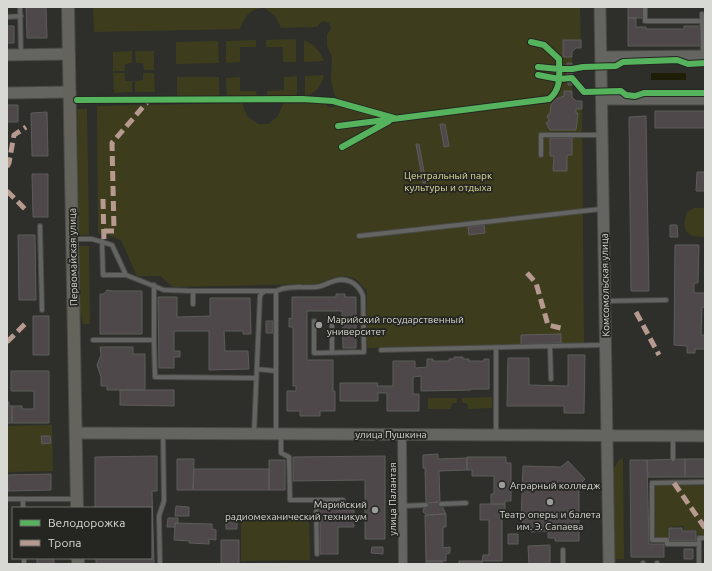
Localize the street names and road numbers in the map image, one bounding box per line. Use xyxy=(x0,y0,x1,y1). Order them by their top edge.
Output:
street label: Первомайская улица xyxy=(67,208,79,306)
street label: Комсомольская улица xyxy=(599,233,611,337)
street label: улица Пушкина xyxy=(355,429,427,440)
street label: улица Палантая xyxy=(387,462,398,536)

